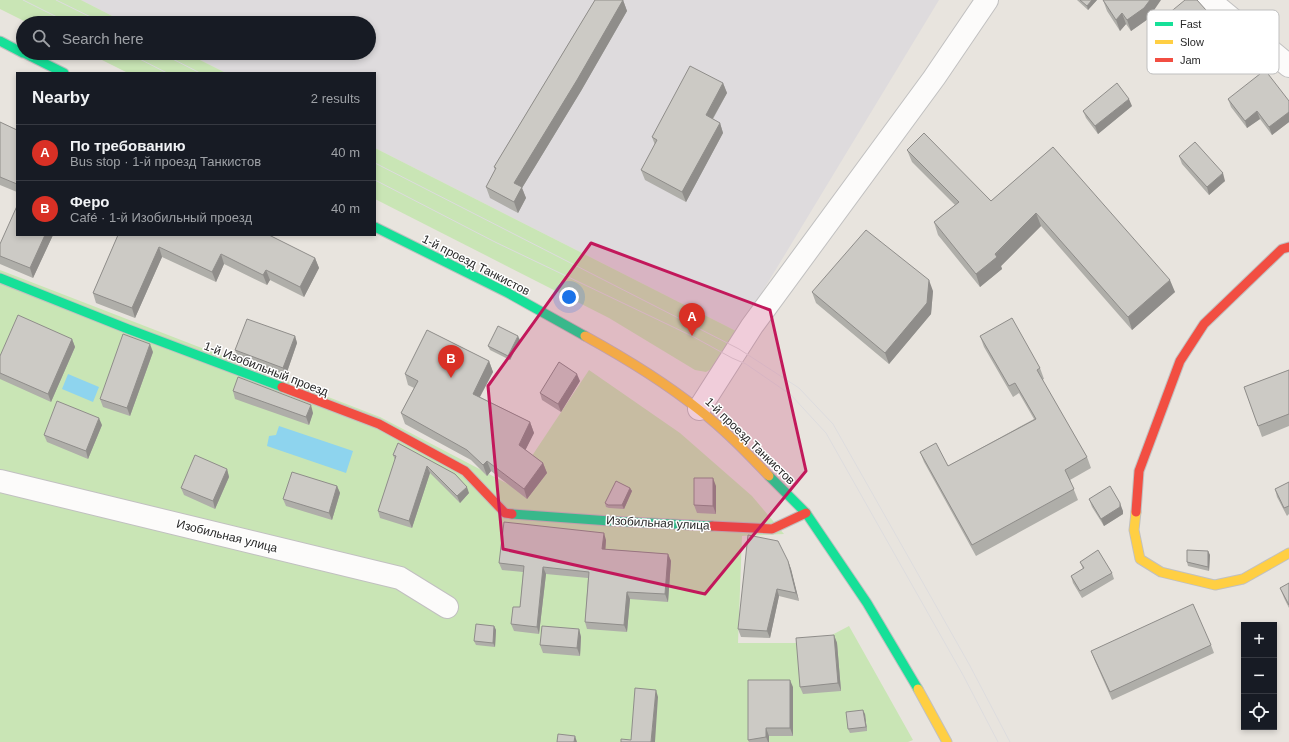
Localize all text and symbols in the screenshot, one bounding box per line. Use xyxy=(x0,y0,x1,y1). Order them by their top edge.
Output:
legend xyxy=(1147,10,1279,74)
search box xyxy=(16,16,376,60)
text: Fast xyxy=(1180,18,1201,30)
icon: search xyxy=(30,27,52,49)
text: Search here xyxy=(62,30,144,47)
text: Slow xyxy=(1180,36,1204,48)
text: Jam xyxy=(1180,54,1201,66)
text: Nearby xyxy=(32,88,90,107)
text: 2 results xyxy=(311,91,360,106)
text: По требованию xyxy=(70,137,186,154)
text: A xyxy=(40,145,50,160)
text: 40 m xyxy=(331,145,360,160)
text: Bus stop · 1-й проезд Танкистов xyxy=(70,154,261,169)
text: Феро xyxy=(70,193,109,210)
text: B xyxy=(40,201,50,216)
text: 40 m xyxy=(331,201,360,216)
text: Café · 1-й Изобильный проезд xyxy=(70,210,252,225)
street label: 1-й проезд Танкистов xyxy=(420,232,532,298)
your location xyxy=(559,287,579,307)
pin: A xyxy=(679,303,705,336)
street label: 1-й Изобильный проезд xyxy=(202,339,330,399)
pin: B xyxy=(438,345,464,378)
street label: 1-й проезд Танкистов xyxy=(702,395,798,487)
street label: Изобильная улица xyxy=(606,513,710,533)
street label: Изобильная улица xyxy=(175,517,279,555)
map controls xyxy=(1241,622,1277,730)
button: + xyxy=(1241,622,1277,658)
button: − xyxy=(1241,658,1277,694)
button: locate xyxy=(1241,694,1277,730)

